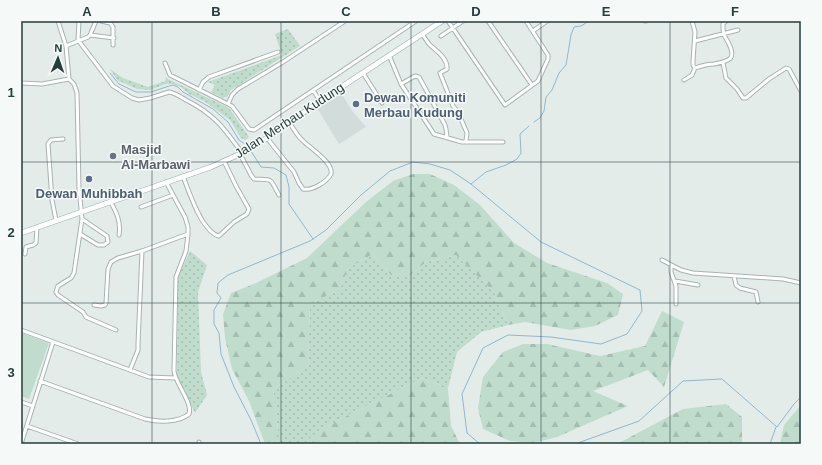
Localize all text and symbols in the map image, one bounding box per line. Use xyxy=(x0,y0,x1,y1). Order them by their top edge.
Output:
text: A xyxy=(82,4,92,19)
text: B xyxy=(211,4,221,19)
text: C xyxy=(341,4,351,19)
text: D xyxy=(471,4,481,19)
text: E xyxy=(602,4,611,19)
text: F xyxy=(731,4,739,19)
north arrow xyxy=(38,38,78,78)
text: N xyxy=(54,42,63,54)
street label: Jalan Merbau Kudung xyxy=(232,79,347,161)
text: 1 xyxy=(7,85,15,100)
place label: Dewan Komuniti Merbau Kudung xyxy=(364,90,466,120)
marker: Dewan Komuniti Merbau Kudung xyxy=(351,99,361,109)
place label: Masjid Al-Marbawi xyxy=(121,142,190,172)
marker: Masjid Al-Marbawi xyxy=(108,151,118,161)
marker: Dewan Muhibbah xyxy=(84,174,94,184)
place label: Dewan Muhibbah xyxy=(36,186,143,201)
text: 2 xyxy=(7,225,15,240)
text: 3 xyxy=(7,365,15,380)

